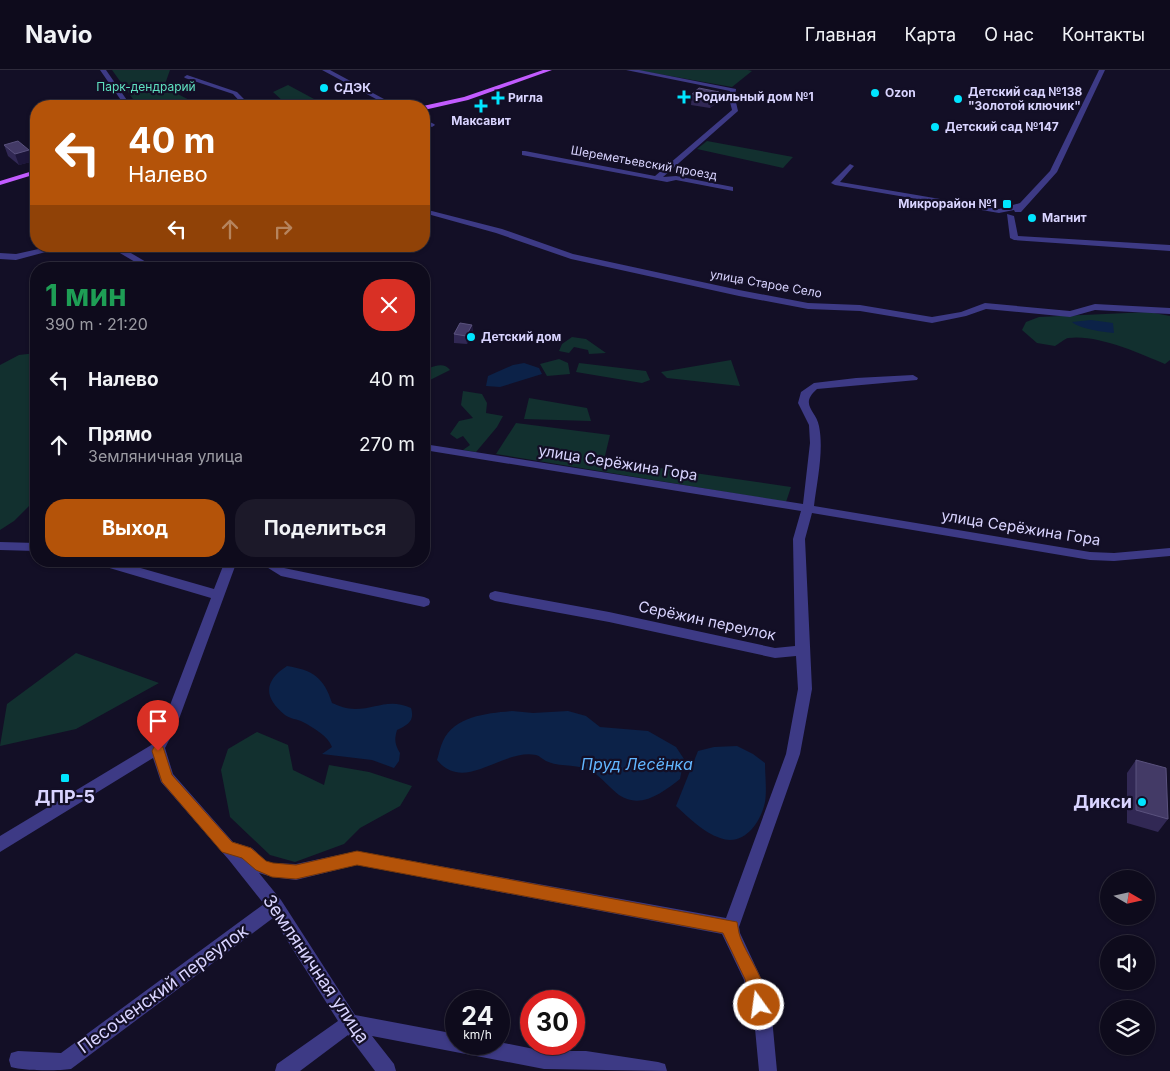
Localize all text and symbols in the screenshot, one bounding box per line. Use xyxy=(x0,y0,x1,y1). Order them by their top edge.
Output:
text: Navio xyxy=(25,20,92,49)
text: Главная xyxy=(805,24,876,45)
text: Карта xyxy=(904,24,956,45)
text: О нас xyxy=(984,24,1034,45)
text: Контакты xyxy=(1062,24,1145,45)
park label: Парк-дендрарий xyxy=(96,79,196,94)
place label: СДЭК xyxy=(334,80,371,95)
marker: СДЭК xyxy=(318,82,330,94)
place label: Детский сад №138 "Золотой ключик" xyxy=(968,84,1082,113)
place label: Ozon xyxy=(885,85,916,100)
marker: Ozon xyxy=(869,87,881,99)
place label: Родильный дом №1 xyxy=(695,89,814,104)
place label: Ригла xyxy=(508,90,543,105)
marker: Родильный дом №1 xyxy=(677,90,691,104)
marker: Ригла xyxy=(492,92,504,104)
marker: Детский сад №138 "Золотой ключик" xyxy=(952,93,964,105)
marker: Максавит xyxy=(475,100,487,112)
place label: Максавит xyxy=(451,113,511,128)
text: 40 m xyxy=(128,119,216,161)
place label: Детский сад №147 xyxy=(945,119,1059,134)
icon: left xyxy=(45,120,110,185)
marker: Детский сад №147 xyxy=(929,121,941,133)
street label: Шереметьевский проезд xyxy=(570,142,719,183)
text: Налево xyxy=(128,161,208,187)
place label: Микрорайон №1 xyxy=(898,196,997,211)
marker: Микрорайон №1 xyxy=(1001,198,1013,210)
place label: Магнит xyxy=(1042,210,1087,225)
marker: Магнит xyxy=(1026,212,1038,224)
icon: left xyxy=(163,215,191,243)
icon: ahead xyxy=(216,215,244,243)
icon: right xyxy=(269,215,297,243)
street label: улица Старое Село xyxy=(709,266,823,301)
text: 1 мин xyxy=(45,277,127,313)
button: close xyxy=(363,279,415,331)
text: 390 m · 21:20 xyxy=(45,314,148,334)
place label: Детский дом xyxy=(481,329,561,344)
marker: Детский дом xyxy=(465,331,477,343)
icon: left xyxy=(45,366,73,394)
text: Налево xyxy=(88,368,159,391)
text: 40 m xyxy=(369,368,415,391)
text: Прямо xyxy=(88,423,152,446)
icon: ahead xyxy=(45,431,73,459)
text: 270 m xyxy=(359,433,415,456)
street label: улица Серёжина Гора xyxy=(537,441,699,484)
text: Земляничная улица xyxy=(88,446,243,466)
button: Выход xyxy=(45,499,225,557)
button: Поделиться xyxy=(235,499,415,557)
street label: улица Серёжина Гора xyxy=(940,506,1102,549)
street label: Серёжин переулок xyxy=(637,597,778,644)
pin xyxy=(137,700,179,751)
icon: arrive xyxy=(144,707,172,735)
water label: Пруд Лесёнка xyxy=(581,754,693,774)
marker: ДПР-5 xyxy=(59,772,71,784)
place label: ДПР-5 xyxy=(35,786,95,807)
place label: Дикси xyxy=(1073,791,1132,812)
marker: Дикси xyxy=(1136,796,1148,808)
north arrow xyxy=(1100,870,1155,925)
map controls xyxy=(1100,870,1155,1055)
street label: Земляничная улица xyxy=(259,891,374,1047)
street label: Песоченский переулок xyxy=(73,920,252,1057)
button: sound xyxy=(1100,935,1155,990)
position arrow xyxy=(732,978,784,1030)
speed limit sign: 30 xyxy=(520,990,585,1055)
button: layers xyxy=(1100,1000,1155,1055)
text: 24 xyxy=(461,1001,494,1031)
text: km/h xyxy=(463,1027,492,1042)

